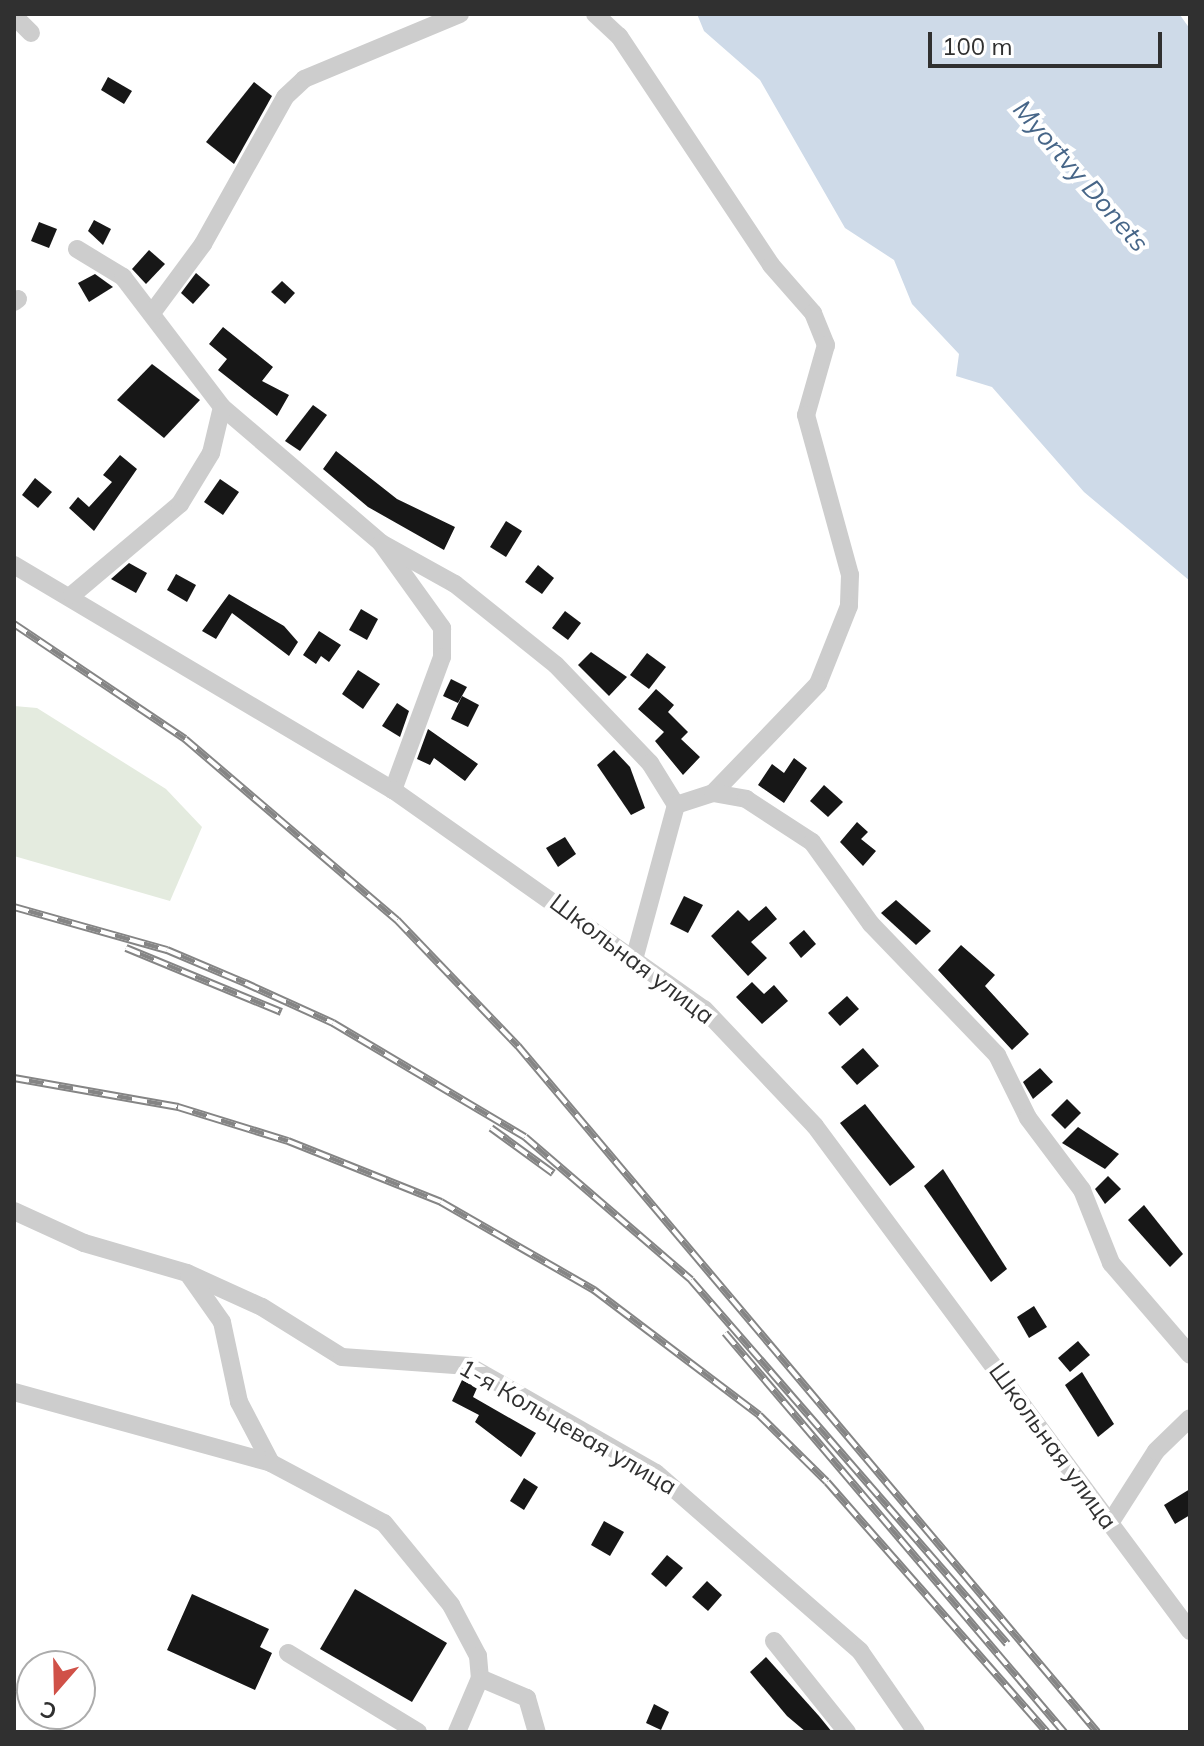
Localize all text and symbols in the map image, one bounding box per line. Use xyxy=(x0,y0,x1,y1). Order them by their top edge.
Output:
scale bar xyxy=(932,16,1166,66)
text: 100 m xyxy=(942,31,1013,61)
water label: Myortvy Donets xyxy=(1007,94,1155,258)
street label: Школьная улица xyxy=(544,888,720,1030)
street label: 1-я Кольцевая улица xyxy=(454,1353,682,1501)
street label: Школьная улица xyxy=(983,1357,1123,1535)
north arrow xyxy=(16,1650,96,1730)
text: С xyxy=(37,1695,60,1726)

